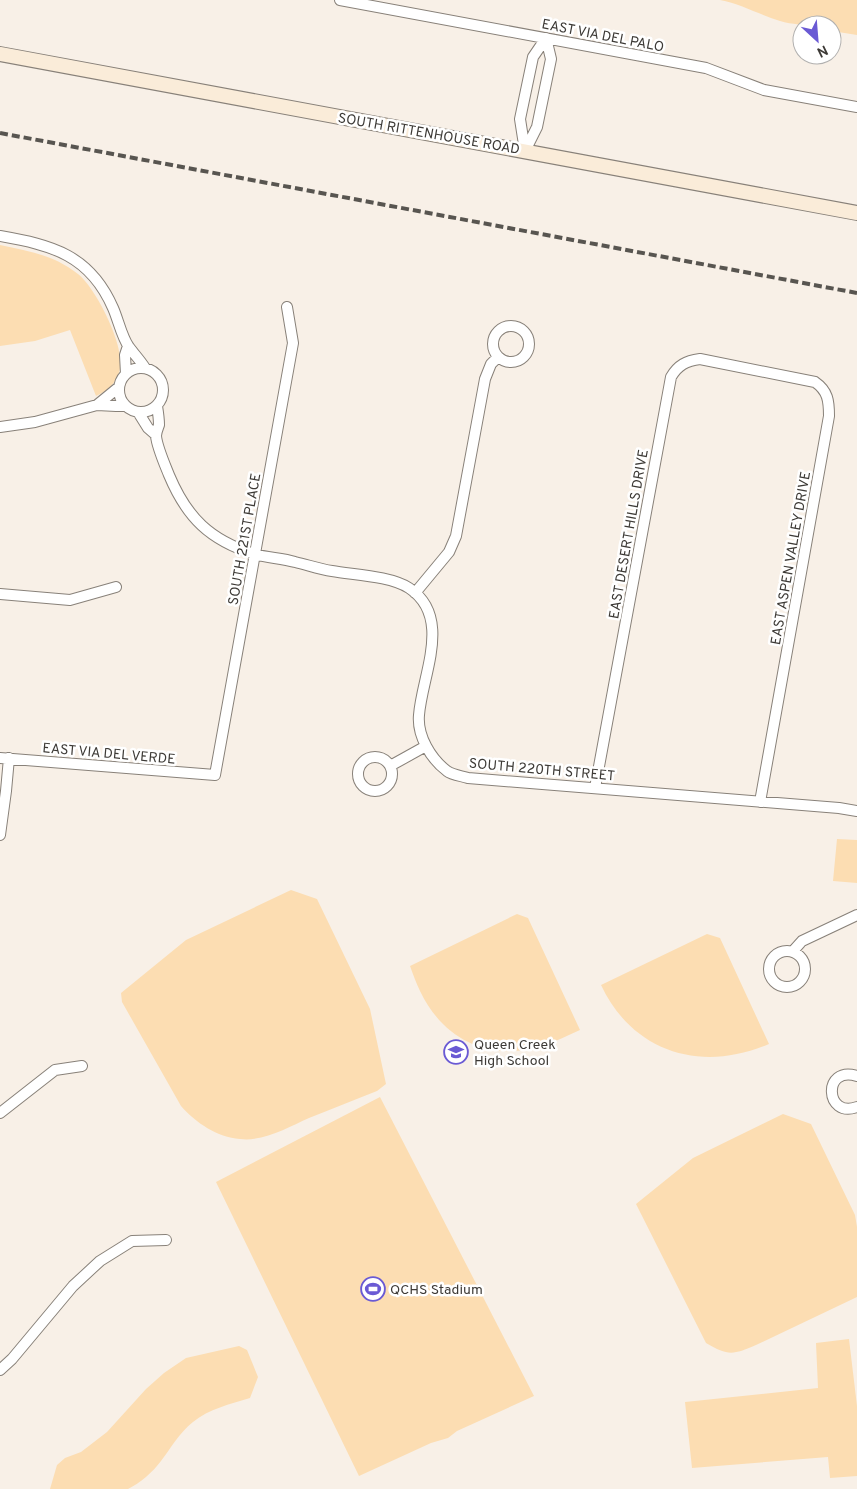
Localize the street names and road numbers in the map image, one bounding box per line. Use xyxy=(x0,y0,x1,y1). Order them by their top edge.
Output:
street label: EAST VIA DEL PALO xyxy=(540,16,665,57)
street label: SOUTH RITTENHOUSE ROAD xyxy=(336,110,521,159)
street label: EAST DESERT HILLS DRIVE xyxy=(606,448,653,620)
street label: EAST ASPEN VALLEY DRIVE xyxy=(768,470,815,646)
street label: SOUTH 221ST PLACE xyxy=(225,472,265,607)
street label: EAST VIA DEL VERDE xyxy=(42,740,176,769)
street label: SOUTH 220TH STREET xyxy=(468,756,616,785)

